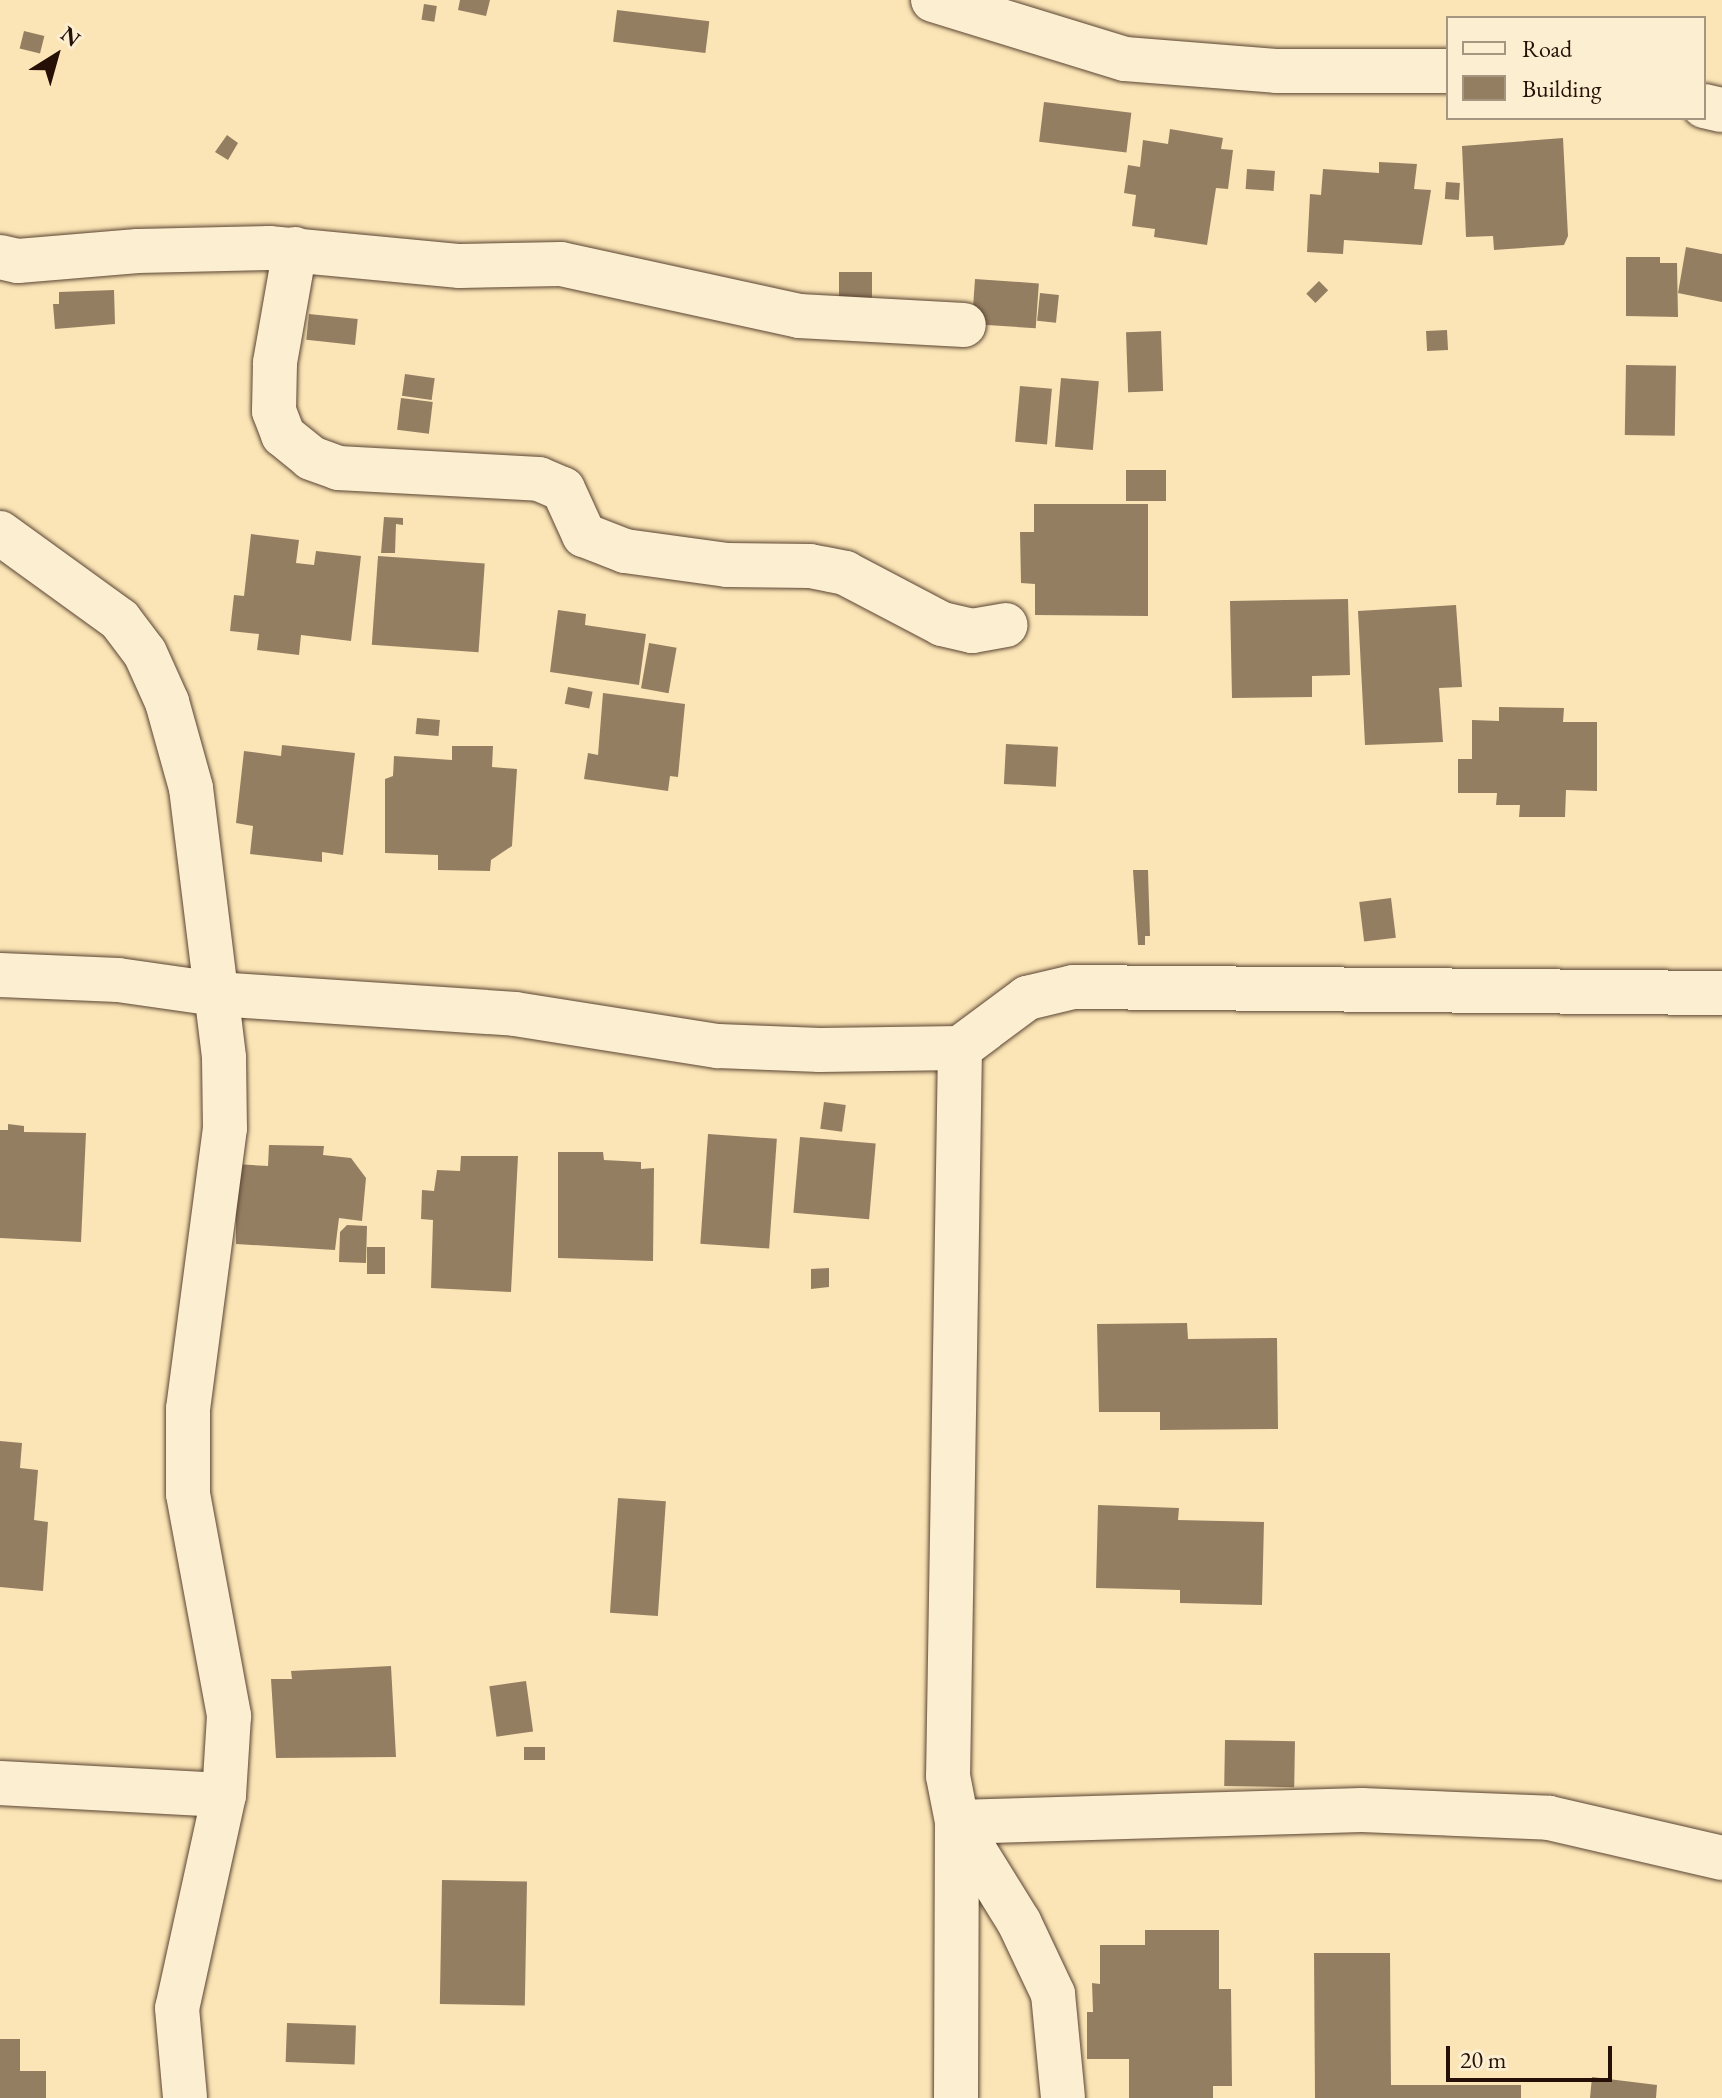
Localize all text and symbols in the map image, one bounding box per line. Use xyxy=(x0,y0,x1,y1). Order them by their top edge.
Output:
north arrow xyxy=(16,16,96,96)
legend xyxy=(1446,16,1706,120)
text: N xyxy=(55,19,87,53)
text: Road xyxy=(1522,33,1572,64)
text: Building xyxy=(1522,73,1602,104)
scale bar xyxy=(1450,2030,1616,2080)
text: 20 m xyxy=(1460,2044,1507,2075)

